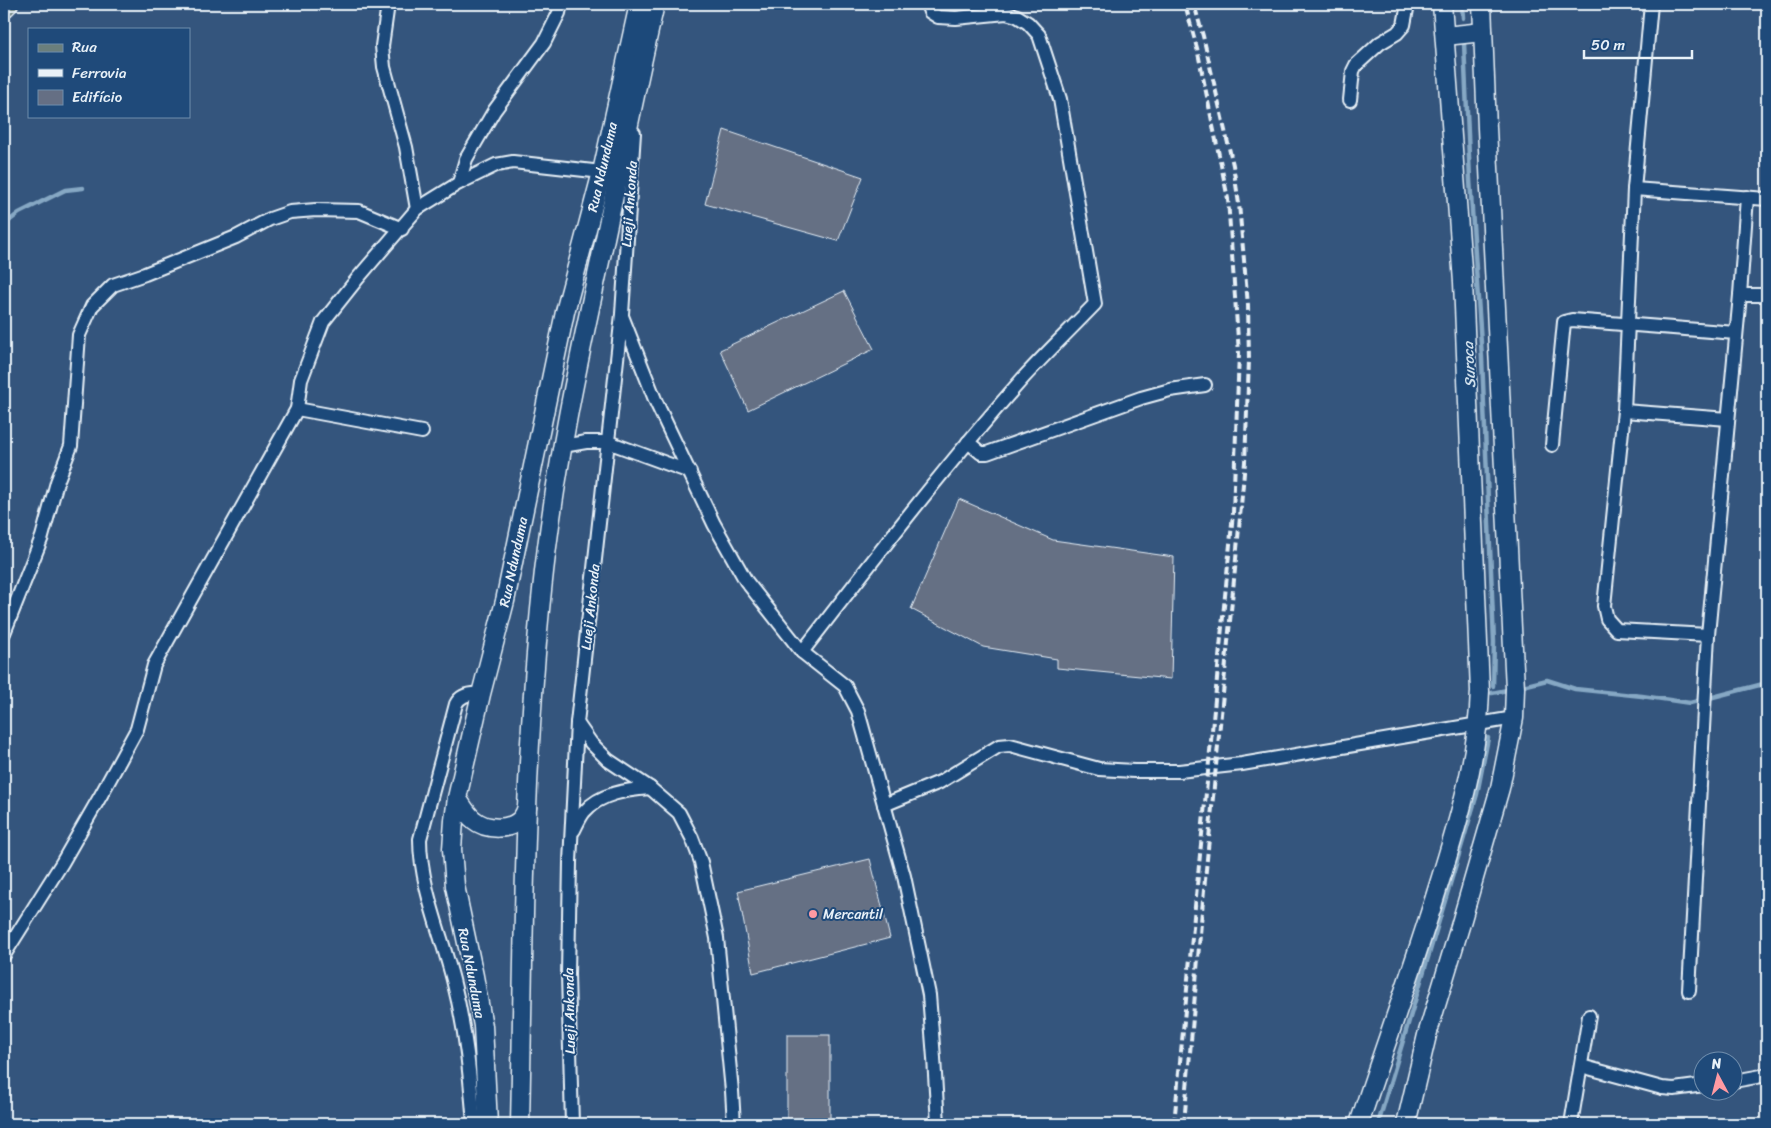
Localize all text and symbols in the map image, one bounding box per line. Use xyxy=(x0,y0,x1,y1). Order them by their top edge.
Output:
legend xyxy=(28,28,190,118)
scale bar xyxy=(1584,28,1691,60)
text: 50 m xyxy=(1591,32,1626,58)
text: Rua xyxy=(72,34,97,60)
text: Ferrovia xyxy=(72,60,127,86)
text: Edifício xyxy=(72,84,123,110)
street label: Rua Ndunduma xyxy=(580,119,625,215)
street label: Lueji Ankonda xyxy=(614,159,645,248)
water label: Suroca xyxy=(1455,340,1483,389)
street label: Rua Ndunduma xyxy=(492,514,535,610)
street label: Lueji Ankonda xyxy=(574,562,608,651)
place label: Mercantil xyxy=(823,902,884,927)
marker: Mercantil xyxy=(807,908,819,920)
street label: Rua Ndunduma xyxy=(450,926,493,1021)
street label: Lueji Ankonda xyxy=(556,967,583,1054)
north arrow xyxy=(1694,1050,1744,1100)
text: N xyxy=(1709,1051,1723,1077)

